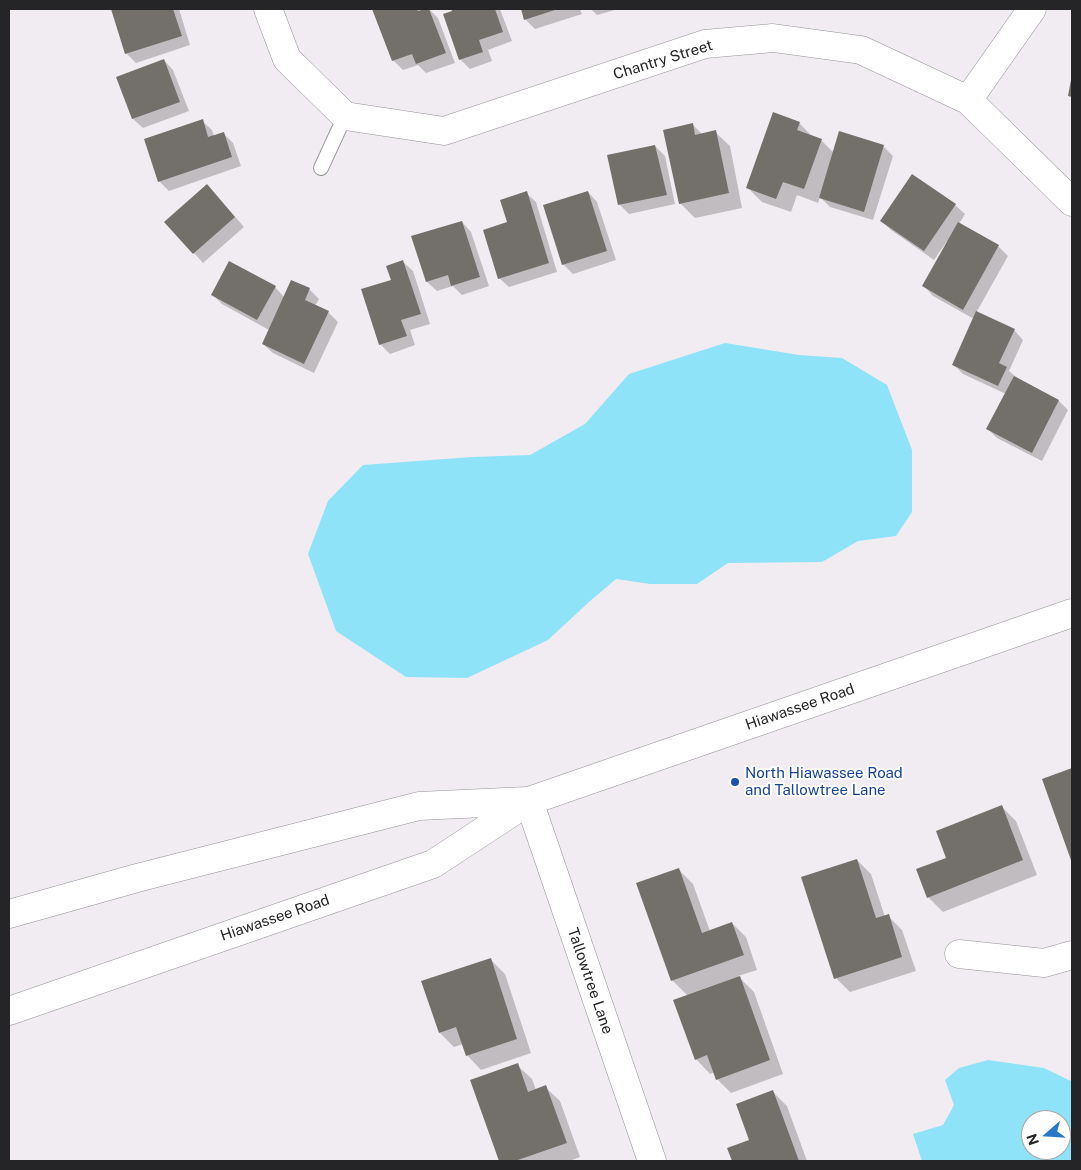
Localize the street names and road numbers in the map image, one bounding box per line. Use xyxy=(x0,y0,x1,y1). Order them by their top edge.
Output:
street label: Chantry Street xyxy=(611,36,715,84)
street label: Hiawassee Road xyxy=(743,680,857,734)
street label: Hiawassee Road xyxy=(218,891,332,945)
street label: Tallowtree Lane xyxy=(563,926,617,1036)

